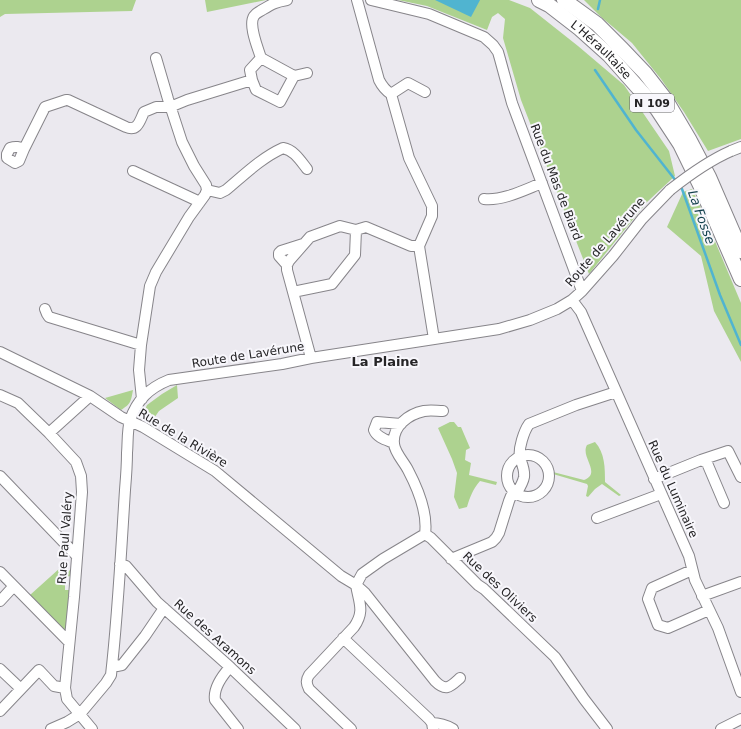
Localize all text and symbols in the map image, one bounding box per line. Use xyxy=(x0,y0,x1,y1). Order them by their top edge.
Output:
street label: L'Héraultaise xyxy=(568,17,634,82)
road number: N 109 xyxy=(630,94,674,112)
street label: Rue du Mas de Biard xyxy=(527,122,585,242)
water label: La Fosse xyxy=(685,188,718,246)
street label: Route de Lavérune xyxy=(562,195,648,289)
street label: Route de Lavérune xyxy=(191,339,305,371)
district label: La Plaine xyxy=(352,354,419,369)
street label: Rue de la Rivière xyxy=(136,406,230,470)
street label: Rue du Luminaire xyxy=(645,438,701,540)
street label: Rue Paul Valéry xyxy=(55,491,75,585)
street label: Rue des Oliviers xyxy=(460,549,540,625)
street label: Rue des Aramons xyxy=(171,597,259,677)

